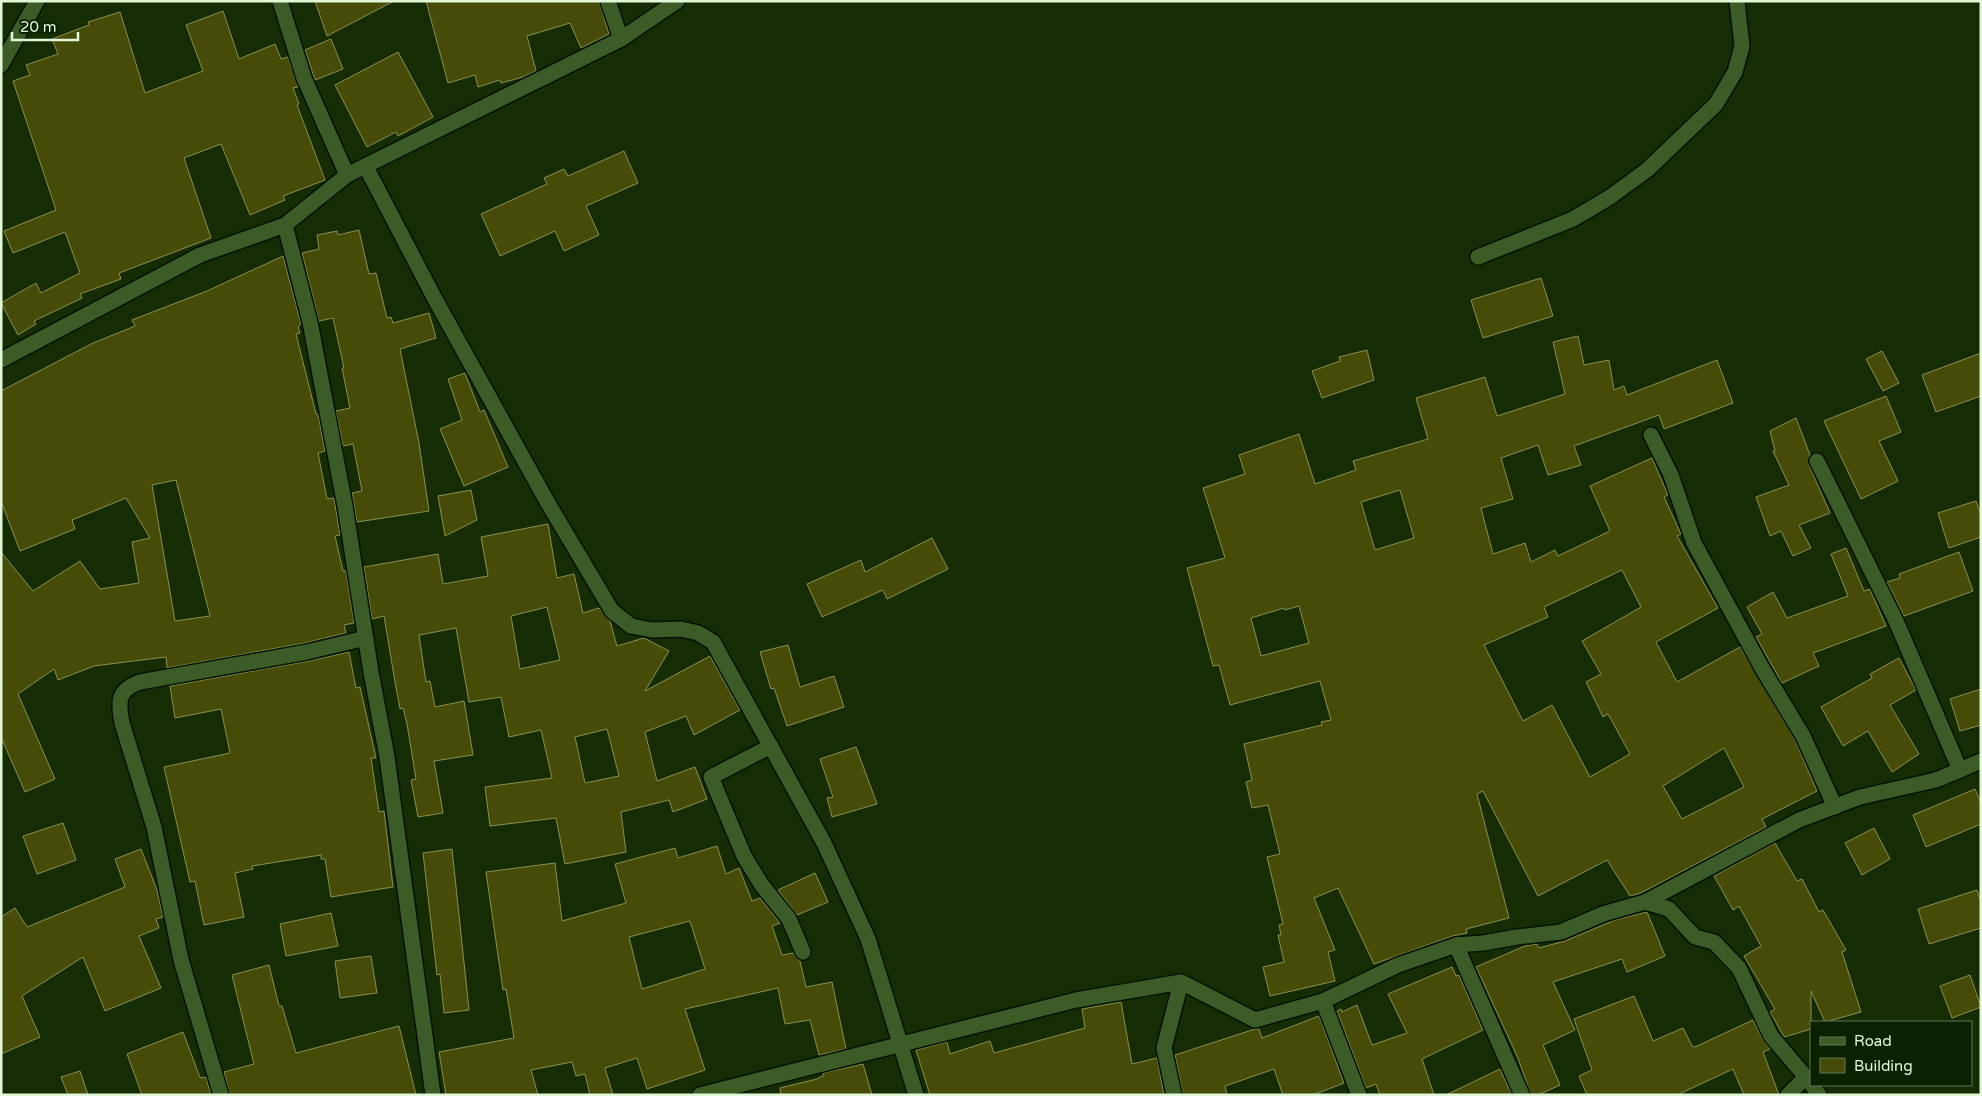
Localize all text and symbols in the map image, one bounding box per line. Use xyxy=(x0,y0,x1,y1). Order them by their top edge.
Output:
scale bar xyxy=(12,10,79,42)
text: 20 m xyxy=(20,18,57,36)
legend xyxy=(1810,1021,1972,1086)
text: Road xyxy=(1854,1032,1892,1050)
text: Building xyxy=(1854,1057,1913,1075)

